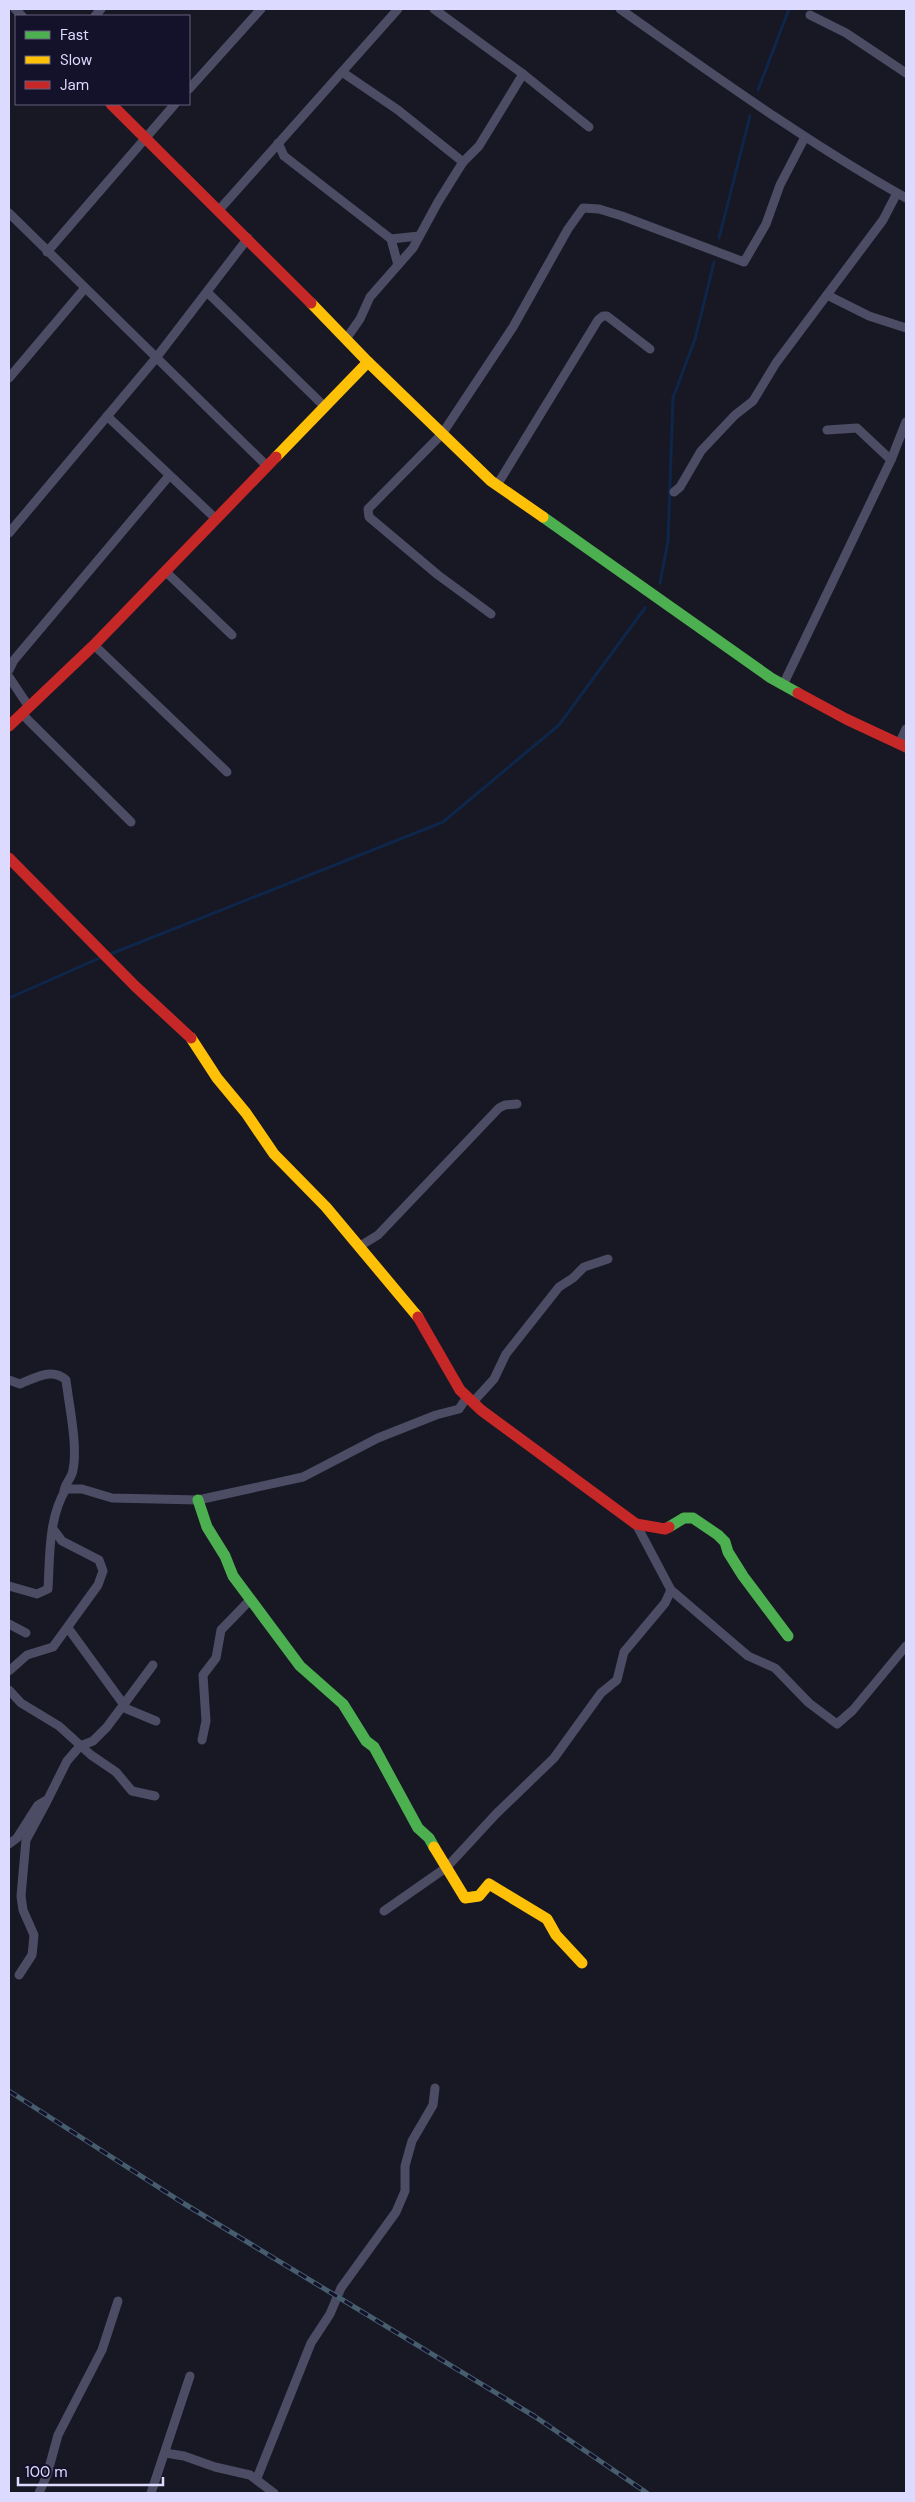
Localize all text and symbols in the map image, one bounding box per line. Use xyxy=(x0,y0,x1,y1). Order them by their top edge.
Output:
legend xyxy=(15,15,190,105)
text: Fast xyxy=(60,25,89,45)
text: Slow xyxy=(60,50,93,70)
text: Jam xyxy=(60,75,89,95)
scale bar xyxy=(18,2454,162,2486)
text: 100 m xyxy=(25,2462,68,2482)

